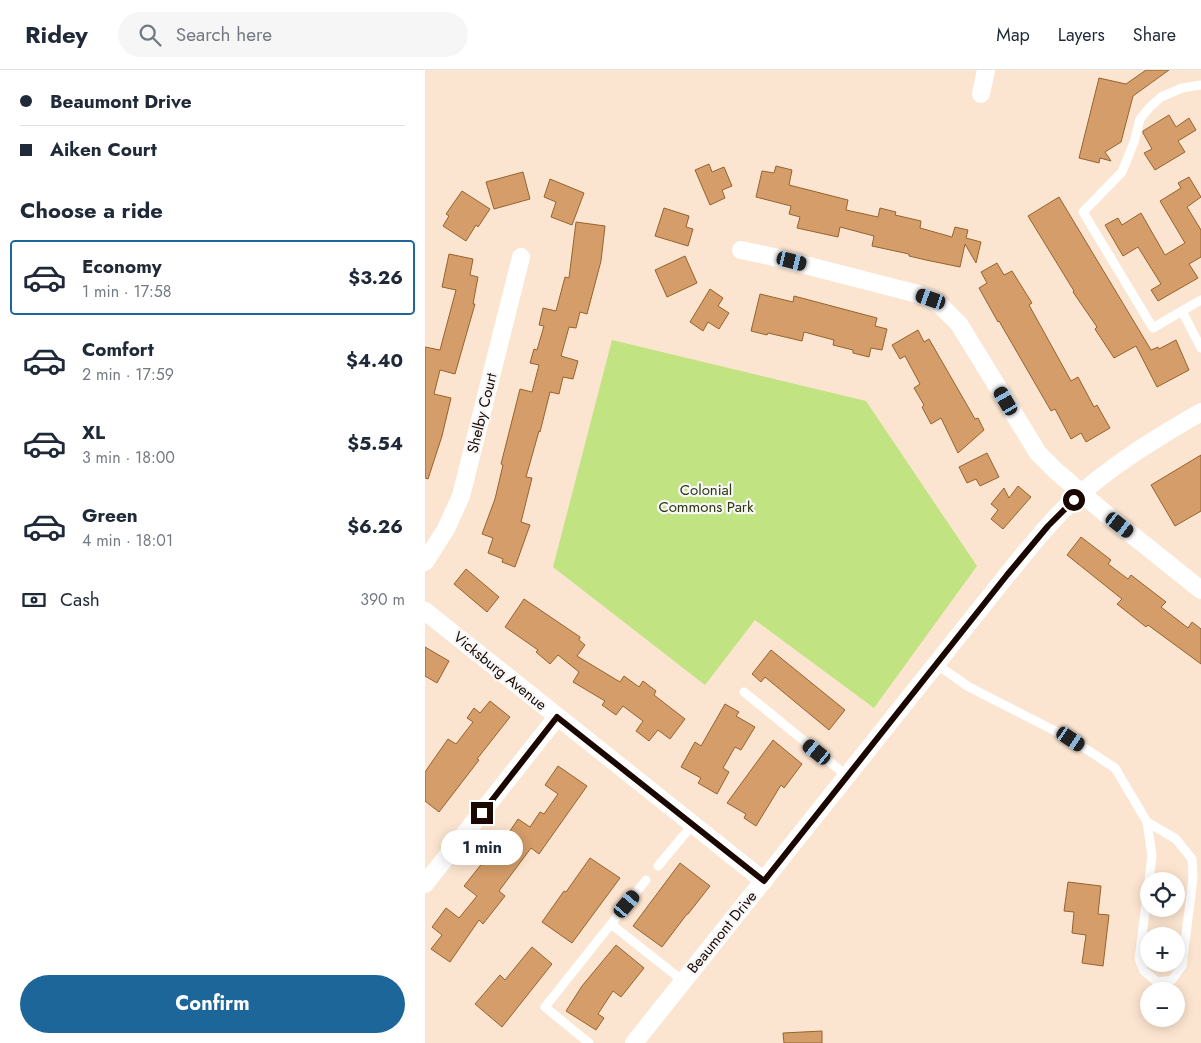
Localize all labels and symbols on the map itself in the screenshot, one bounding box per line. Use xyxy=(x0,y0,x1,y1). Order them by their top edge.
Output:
car xyxy=(775,250,808,272)
car xyxy=(914,287,947,311)
street label: Shelby Court xyxy=(461,370,503,455)
car xyxy=(992,384,1019,418)
park label: Colonial Commons Park xyxy=(658,479,754,518)
route start xyxy=(1063,489,1085,511)
car xyxy=(1103,510,1136,540)
street label: Vicksburg Avenue xyxy=(448,626,552,716)
car xyxy=(1054,724,1087,754)
car xyxy=(800,737,833,767)
route end xyxy=(471,802,493,824)
callout: 1 min xyxy=(441,830,523,866)
street label: Beaumont Drive xyxy=(682,886,762,978)
car xyxy=(611,888,642,920)

